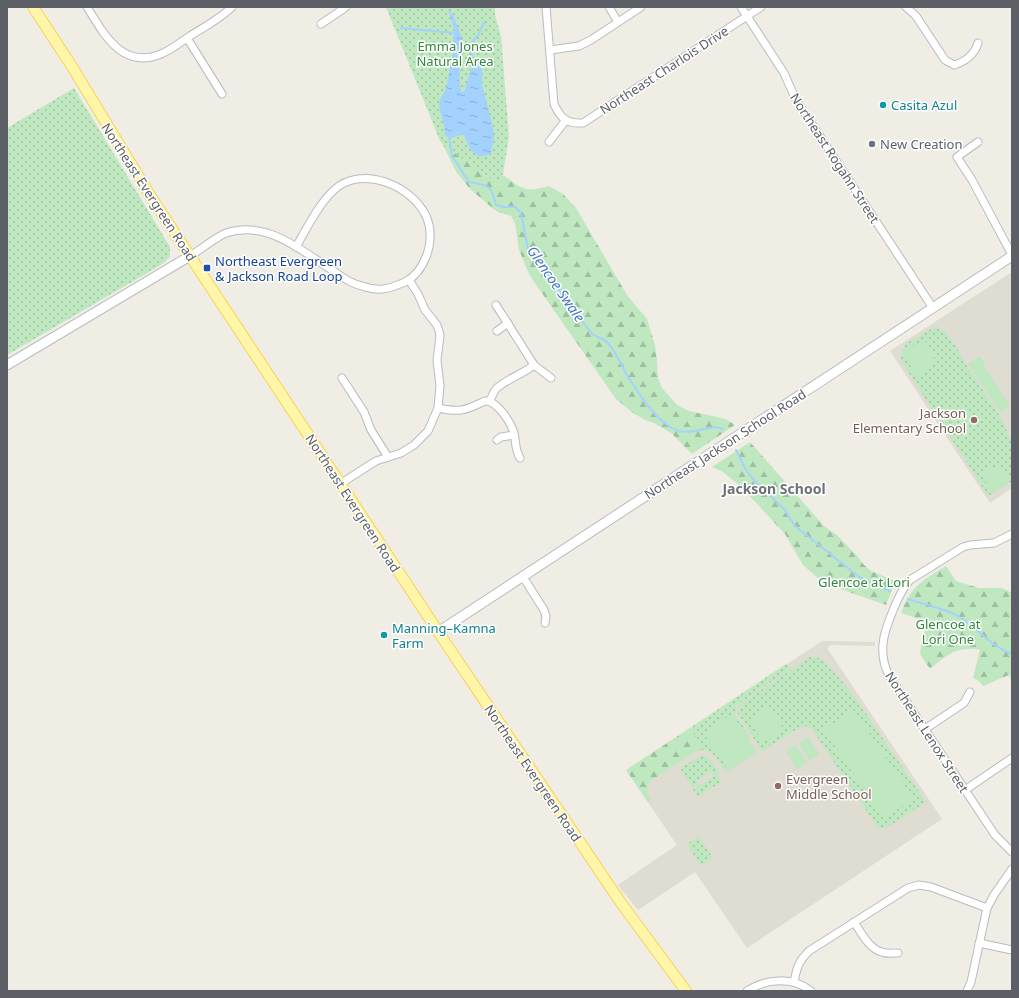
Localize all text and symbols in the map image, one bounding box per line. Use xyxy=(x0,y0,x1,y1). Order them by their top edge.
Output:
street label: Northeast Charlois Drive xyxy=(596,22,732,118)
park label: Emma Jones Natural Area xyxy=(416,37,494,70)
street label: Northeast Rogahn Street xyxy=(786,89,884,227)
place label: Casita Azul xyxy=(891,96,957,114)
marker: Casita Azul xyxy=(878,100,888,110)
street label: Northeast Evergreen Road xyxy=(97,119,201,265)
place label: New Creation xyxy=(880,135,962,153)
marker: New Creation xyxy=(867,139,877,149)
water label: Glencoe Swale xyxy=(523,242,590,326)
place label: Northeast Evergreen & Jackson Road Loop xyxy=(215,252,343,285)
marker: Northeast Evergreen & Jackson Road Loop xyxy=(202,263,212,273)
street label: Northeast Jackson School Road xyxy=(641,386,809,502)
place label: Jackson Elementary School xyxy=(853,404,966,437)
marker: Jackson Elementary School xyxy=(969,415,979,425)
street label: Northeast Evergreen Road xyxy=(301,430,405,576)
district label: Jackson School xyxy=(722,481,826,497)
park label: Glencoe at Lori xyxy=(818,573,910,591)
park label: Glencoe at Lori One xyxy=(916,615,981,648)
place label: Manning–Kamna Farm xyxy=(392,619,496,652)
marker: Manning–Kamna Farm xyxy=(379,630,389,640)
street label: Northeast Lenox Street xyxy=(881,668,973,796)
street label: Northeast Evergreen Road xyxy=(480,701,586,845)
place label: Evergreen Middle School xyxy=(786,770,872,803)
marker: Evergreen Middle School xyxy=(773,781,783,791)

